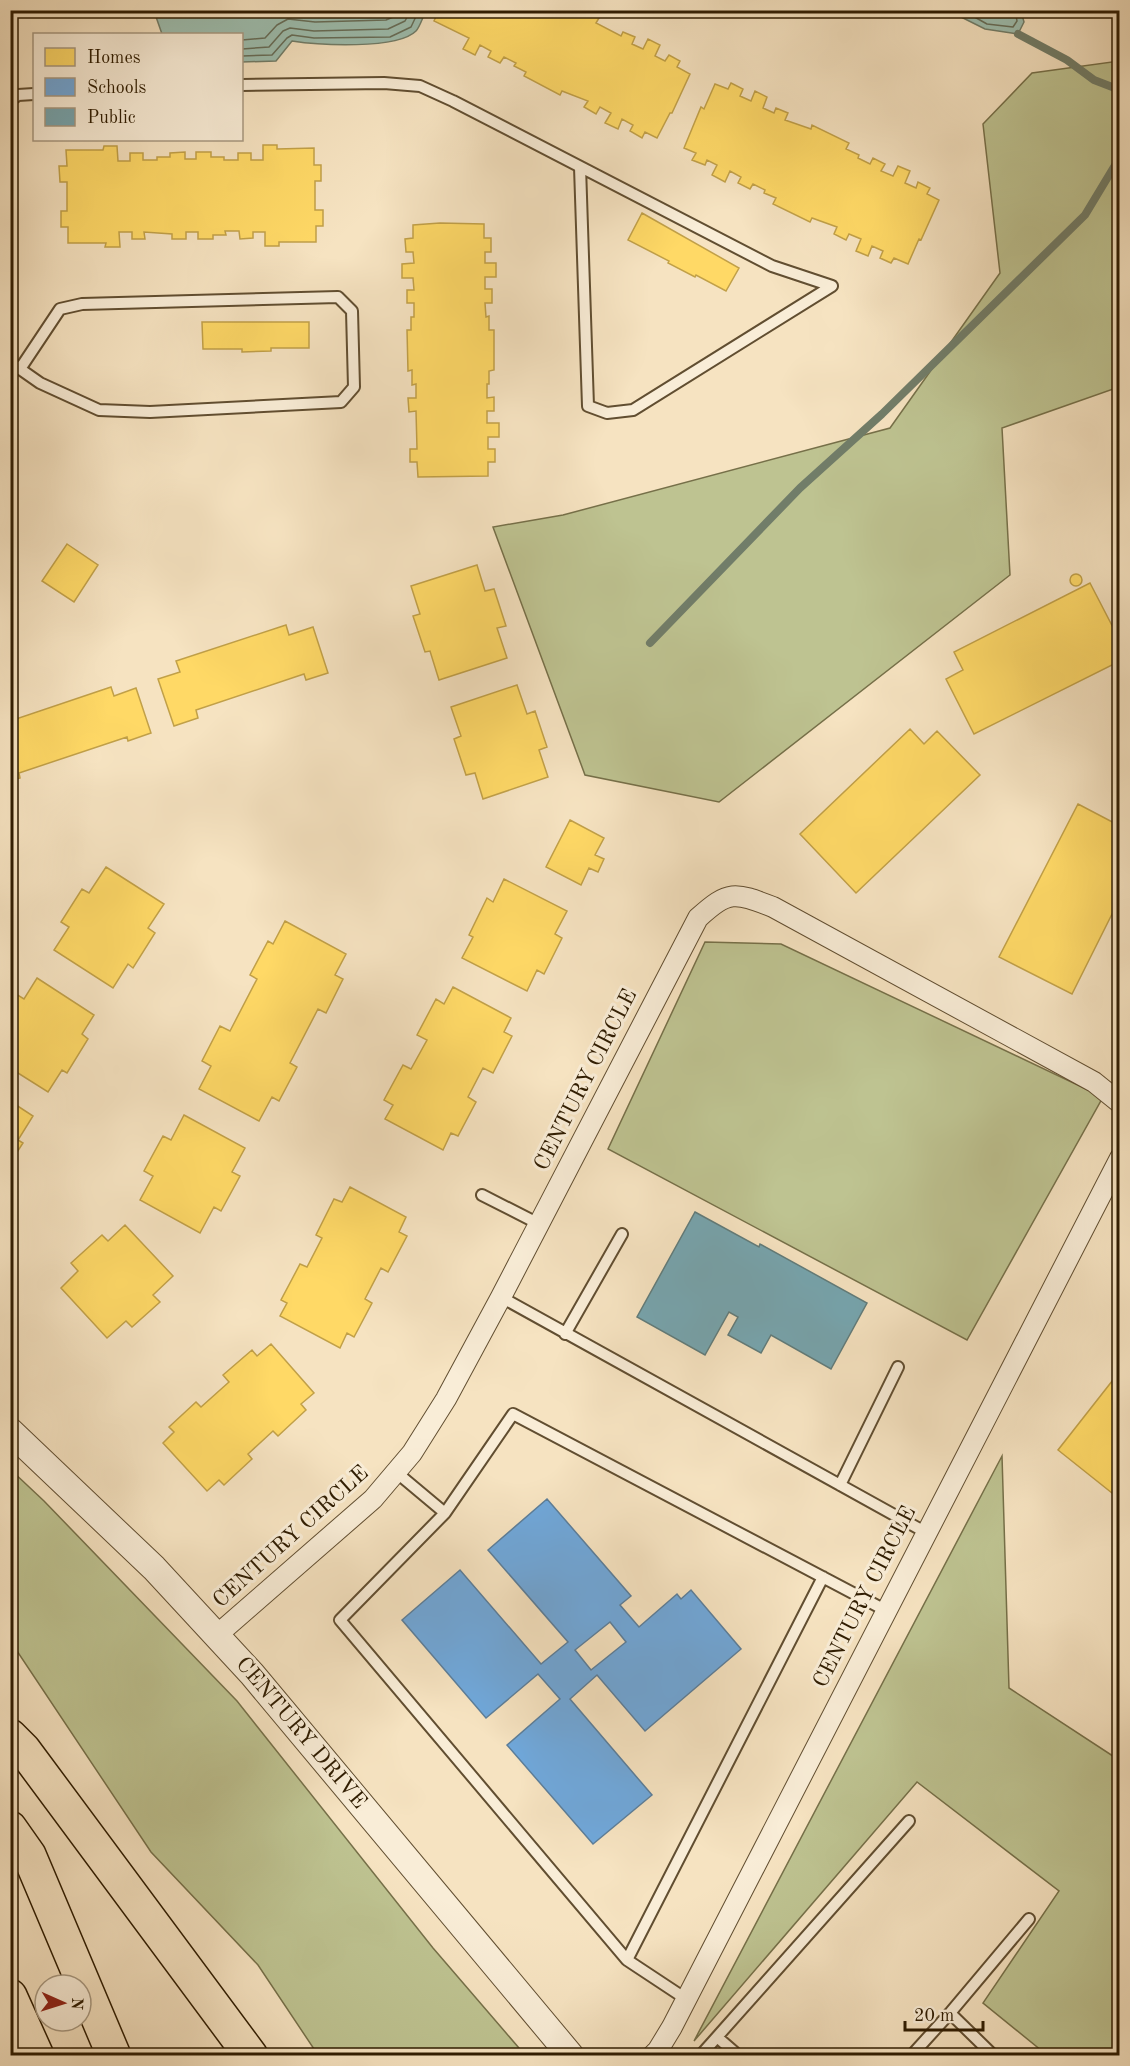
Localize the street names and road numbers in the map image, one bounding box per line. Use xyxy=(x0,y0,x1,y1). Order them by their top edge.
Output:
street label: CENTURY CIRCLE xyxy=(531,986,641,1174)
street label: CENTURY CIRCLE xyxy=(209,1462,373,1612)
street label: CENTURY CIRCLE xyxy=(810,1503,920,1691)
street label: CENTURY DRIVE xyxy=(231,1653,371,1813)

